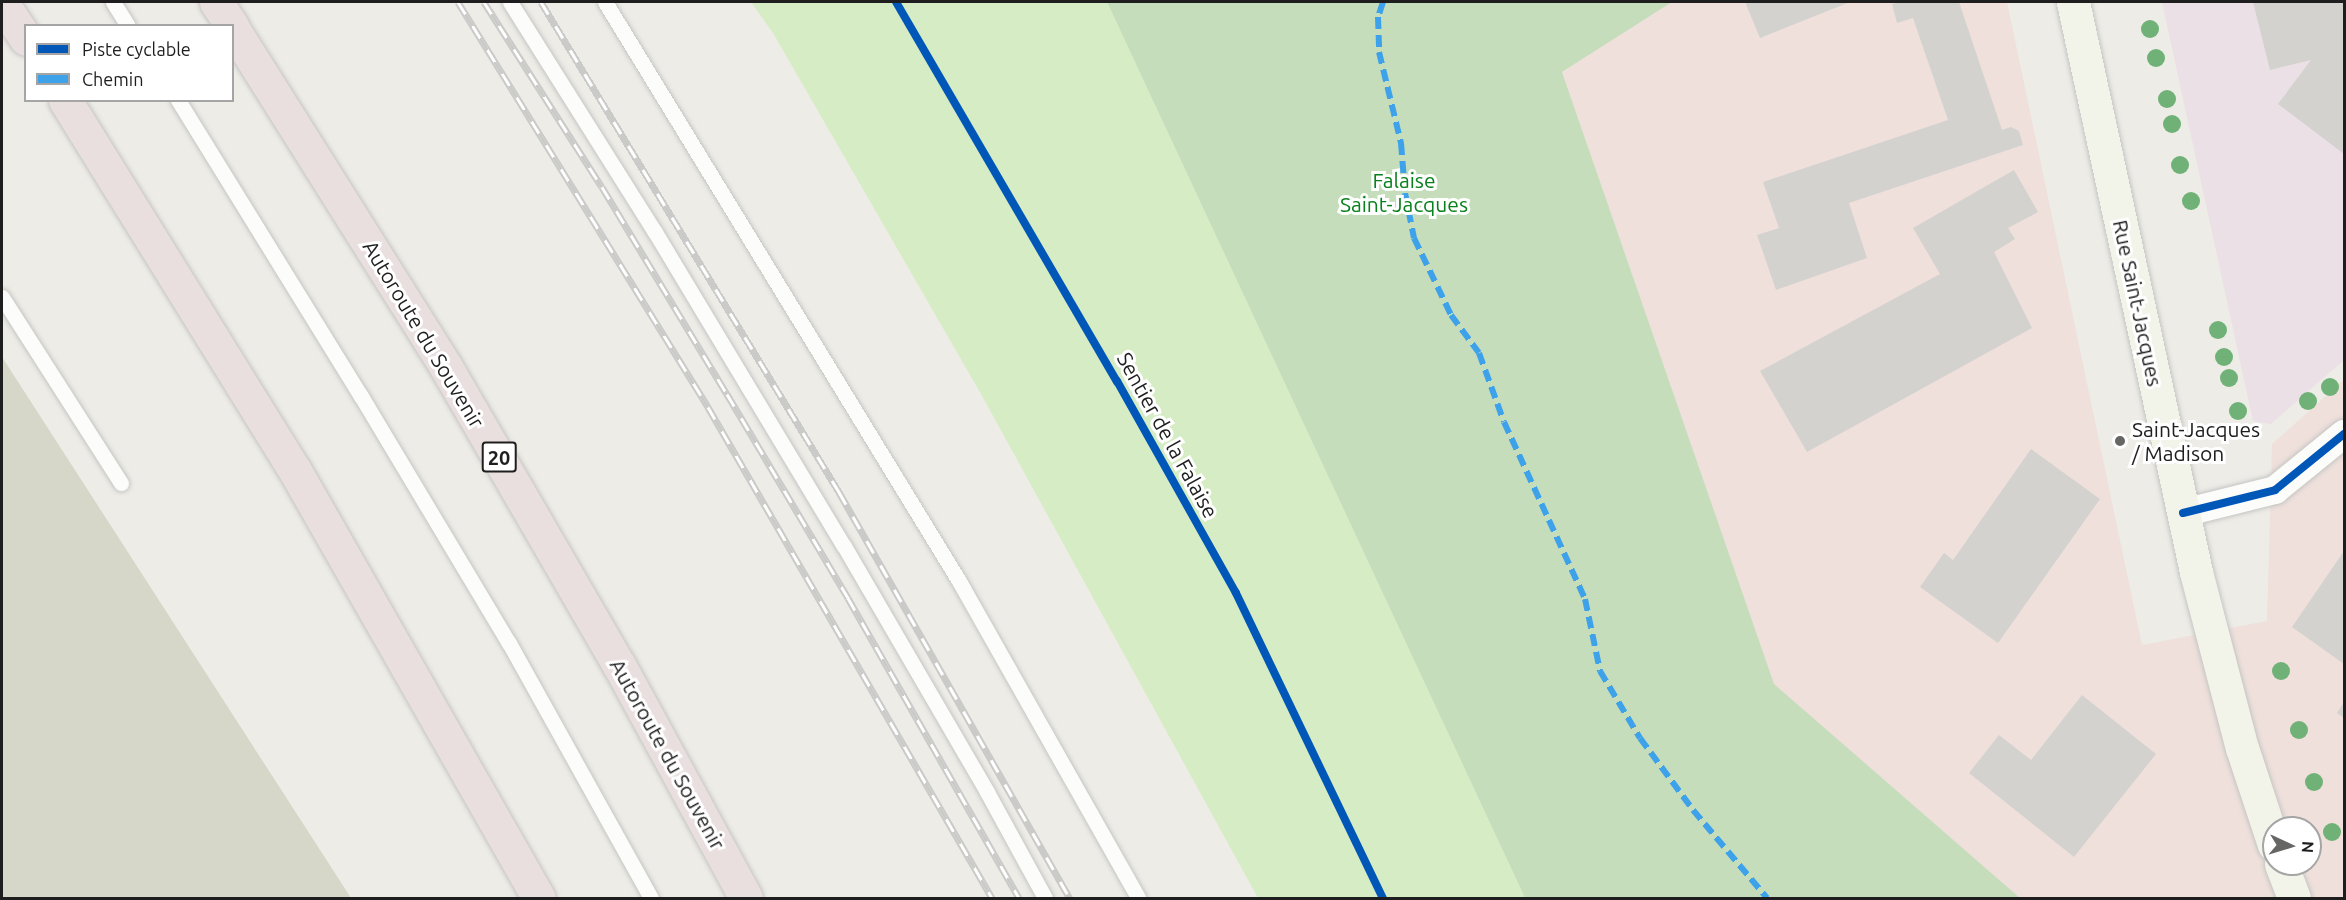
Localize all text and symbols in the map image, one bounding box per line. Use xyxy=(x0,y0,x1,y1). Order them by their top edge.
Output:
legend xyxy=(24,24,234,102)
text: Piste cyclable xyxy=(82,39,191,59)
text: Chemin xyxy=(82,69,143,89)
park label: Falaise Saint-Jacques xyxy=(1340,167,1468,217)
street label: Rue Saint-Jacques xyxy=(2108,217,2168,389)
street label: Autoroute du Souvenir xyxy=(358,236,490,432)
street label: Sentier de la Falaise xyxy=(1112,348,1224,522)
place label: Saint-Jacques / Madison xyxy=(2132,416,2260,466)
marker: Saint-Jacques / Madison xyxy=(2113,434,2127,448)
road number: 20 xyxy=(481,440,517,474)
street label: Autoroute du Souvenir xyxy=(605,654,731,854)
north arrow xyxy=(2262,816,2322,876)
text: N xyxy=(2299,841,2317,854)

